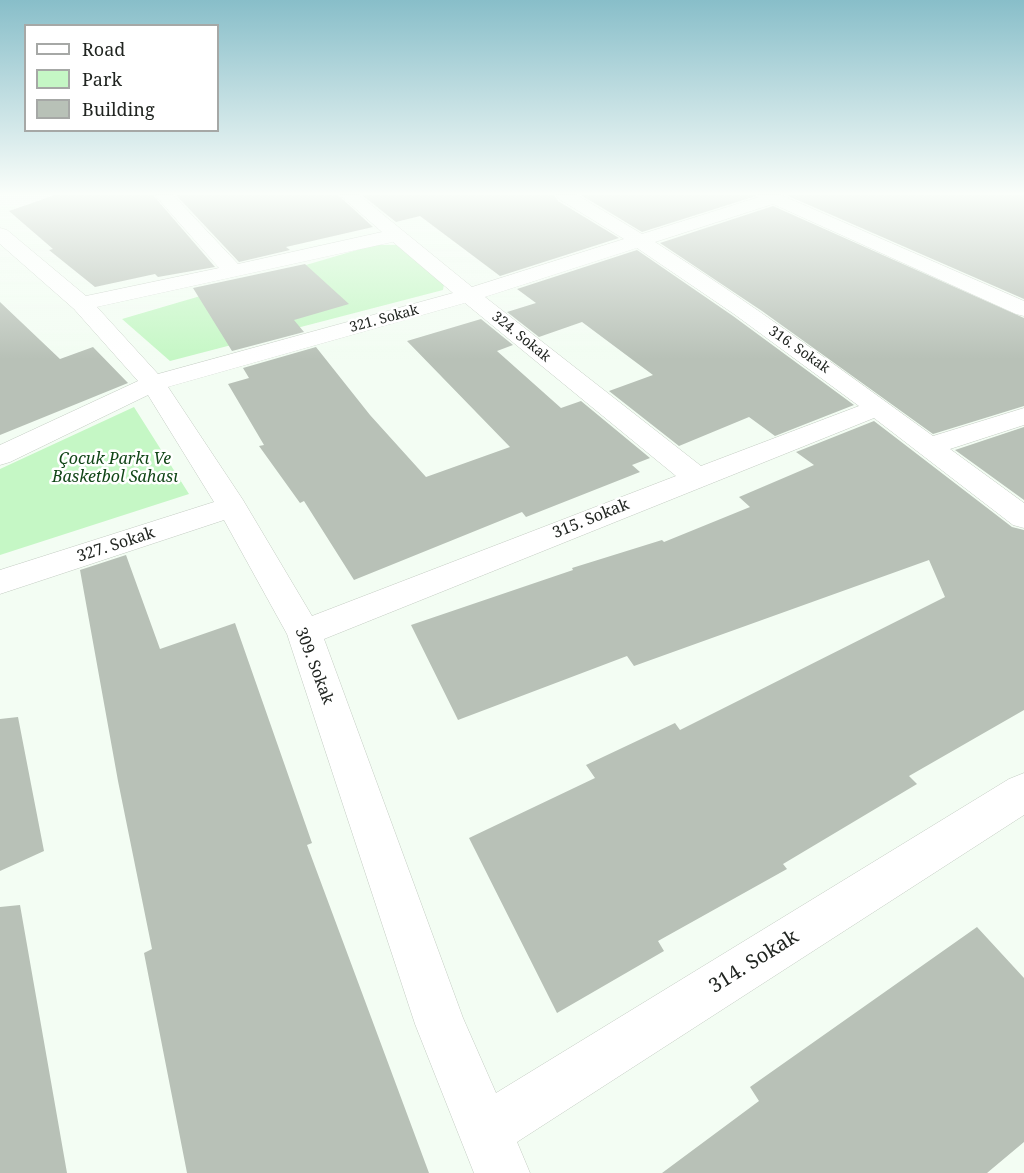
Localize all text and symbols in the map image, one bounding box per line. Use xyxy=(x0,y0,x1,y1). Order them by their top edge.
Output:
legend xyxy=(24,24,219,132)
text: Road xyxy=(82,37,125,61)
text: Park xyxy=(82,67,122,91)
text: Building xyxy=(82,97,155,121)
street label: 321. Sokak xyxy=(348,302,420,336)
street label: 324. Sokak xyxy=(488,308,554,366)
street label: 316. Sokak xyxy=(765,323,833,377)
park label: Çocuk Parkı Ve Basketbol Sahası xyxy=(52,449,178,487)
street label: 315. Sokak xyxy=(550,495,632,543)
street label: 327. Sokak xyxy=(75,523,157,567)
street label: 309. Sokak xyxy=(291,625,337,707)
street label: 314. Sokak xyxy=(705,925,803,999)

